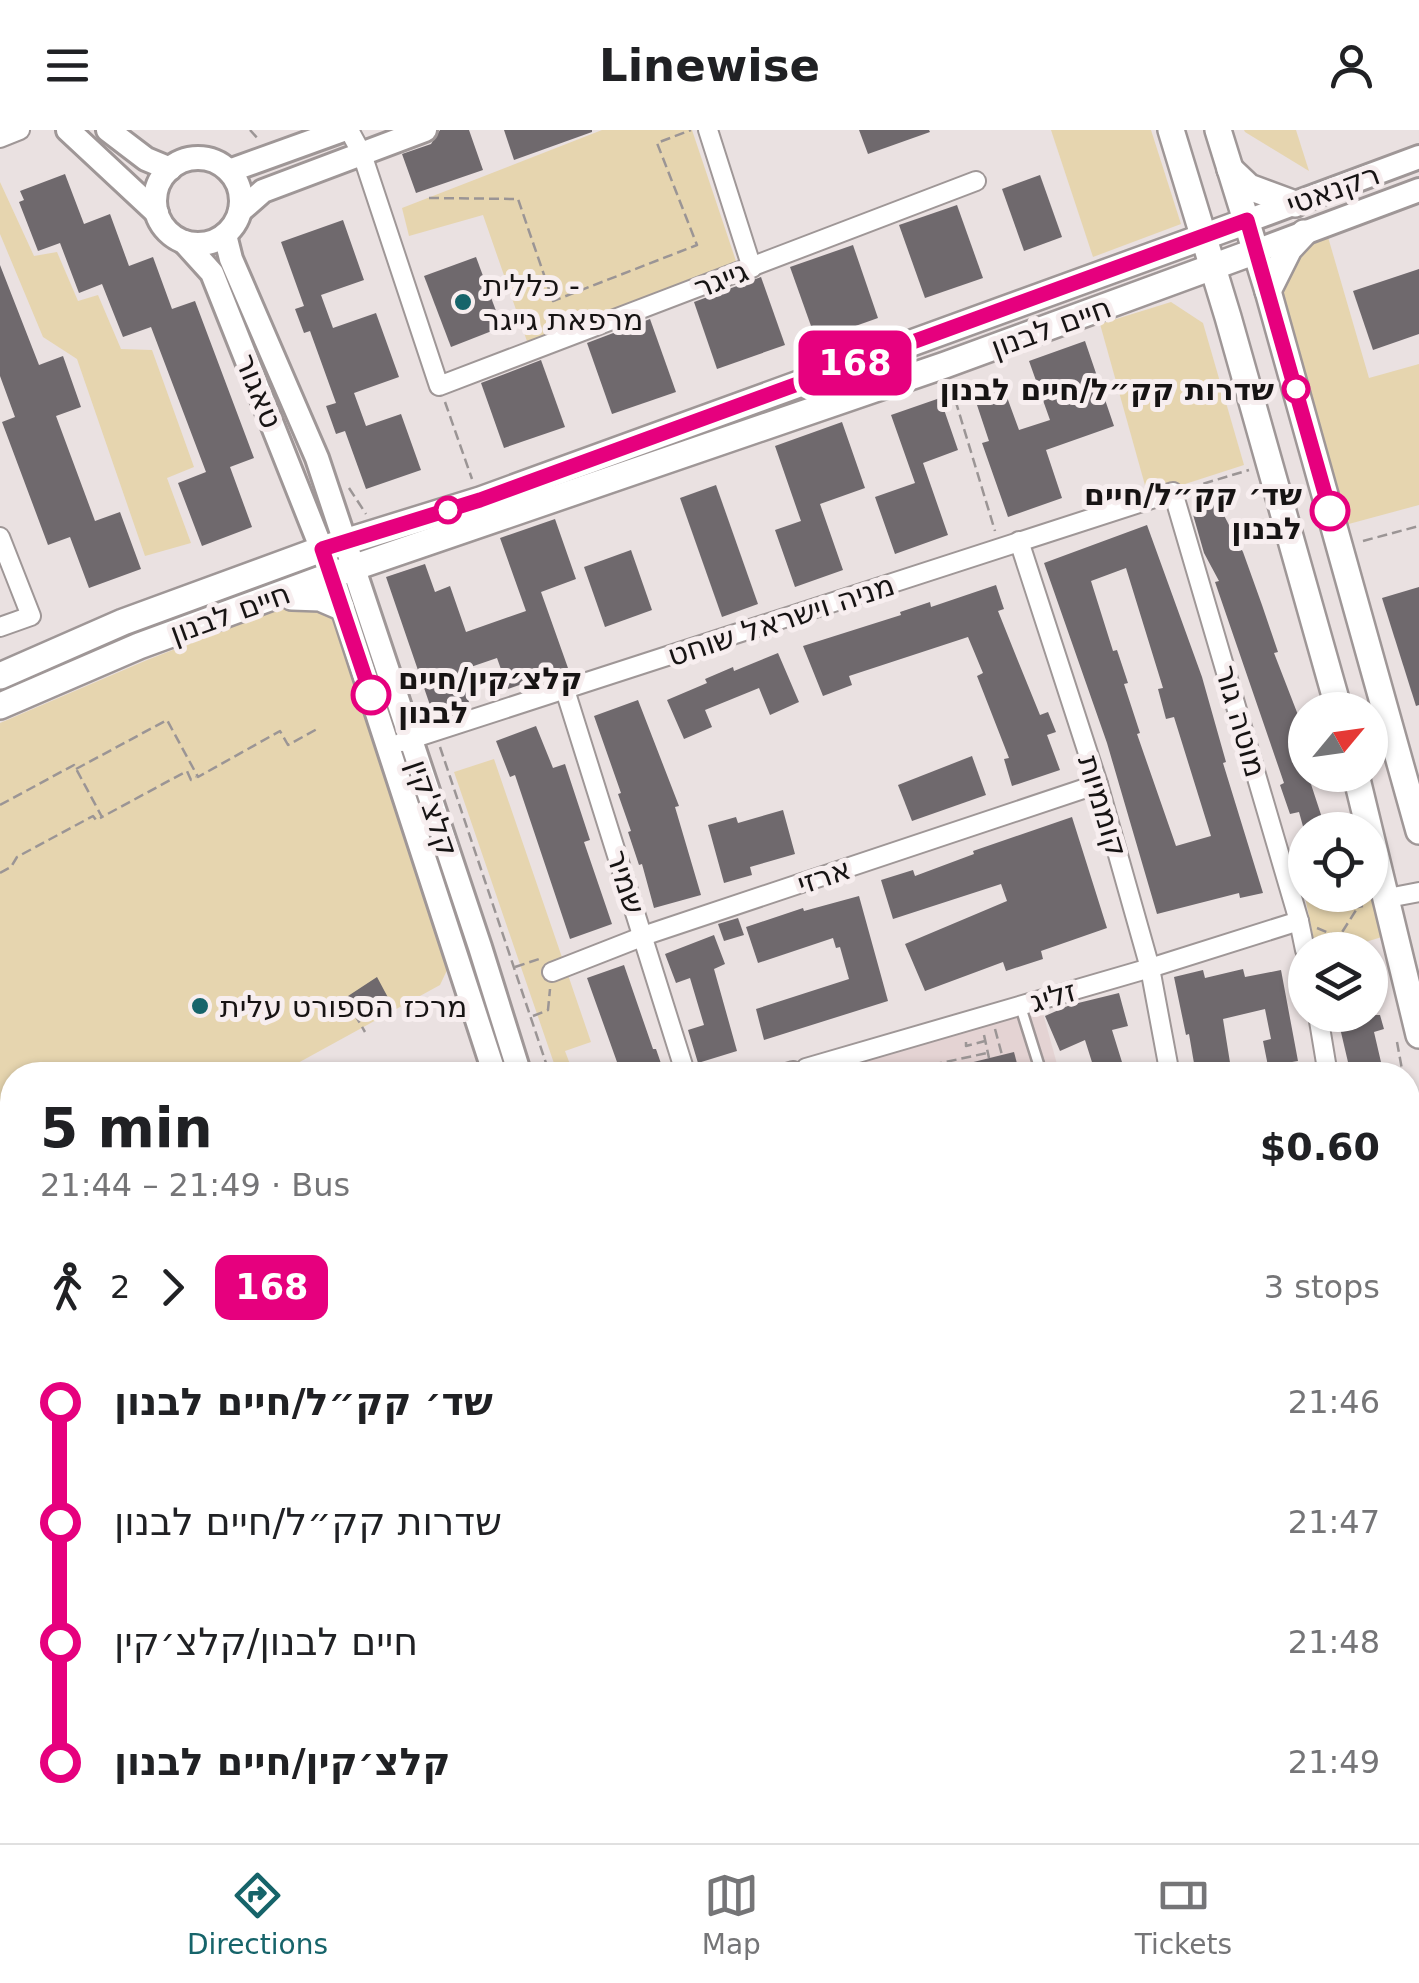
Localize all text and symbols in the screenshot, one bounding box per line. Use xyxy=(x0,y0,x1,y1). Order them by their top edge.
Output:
icon: menu xyxy=(40,38,95,93)
icon: person xyxy=(1324,38,1379,93)
text: Linewise xyxy=(599,39,820,92)
street label: רקנאטי xyxy=(1282,156,1384,222)
street label: גייגר xyxy=(689,253,753,305)
place label: כללית - מרפאת גייגר xyxy=(483,268,643,337)
street label: חיים לבנון xyxy=(986,289,1116,365)
marker: כללית - מרפאת גייגר xyxy=(452,291,474,313)
line badge: 168 xyxy=(798,330,912,396)
text: 168 xyxy=(818,343,892,383)
street label: טאגור xyxy=(228,349,290,433)
place label: שדרות קק״ל/חיים לבנון xyxy=(939,372,1274,407)
marker: שדרות קק״ל/חיים לבנון xyxy=(1283,376,1309,402)
place label: שד׳ קק״ל/חיים לבנון xyxy=(1084,477,1302,546)
marker: שד׳ קק״ל/חיים לבנון xyxy=(1311,492,1349,530)
unlabelled marker xyxy=(435,497,461,523)
street label: מניה וישראל שוחט xyxy=(663,567,899,673)
street label: חיים לבנון xyxy=(165,575,295,651)
place label: קלצ׳קין/חיים לבנון xyxy=(398,661,582,730)
street label: מוטה גור xyxy=(1208,661,1274,781)
marker: קלצ׳קין/חיים לבנון xyxy=(352,676,390,714)
north arrow xyxy=(1288,692,1388,792)
map controls xyxy=(1288,692,1388,1032)
street label: קוממיות xyxy=(1071,751,1135,861)
street label: קלצ'קין xyxy=(400,755,466,861)
button: locate xyxy=(1288,812,1388,912)
street label: שמיר xyxy=(599,846,653,918)
street label: ארזי xyxy=(793,851,855,901)
button: layers xyxy=(1288,932,1388,1032)
street label: זליג xyxy=(1026,973,1080,1019)
place label: מרכז הספורט עלית xyxy=(220,989,467,1024)
marker: מרכז הספורט עלית xyxy=(189,995,211,1017)
text: 5 min xyxy=(40,1096,213,1160)
text: $0.60 xyxy=(1260,1125,1380,1169)
text: 21:44 – 21:49 · Bus xyxy=(40,1166,350,1204)
icon: walk xyxy=(40,1260,95,1315)
icon: forward xyxy=(145,1260,200,1315)
text: 168 xyxy=(235,1267,308,1307)
text: 2 xyxy=(110,1268,130,1306)
text: 3 stops xyxy=(1264,1268,1380,1306)
text: שד׳ קק״ל/חיים לבנון xyxy=(114,1380,493,1424)
text: 21:46 xyxy=(1288,1383,1380,1421)
text: שדרות קק״ל/חיים לבנון xyxy=(114,1500,502,1544)
text: 21:47 xyxy=(1288,1503,1380,1541)
text: חיים לבנון/קלצ׳קין xyxy=(114,1620,418,1664)
text: 21:48 xyxy=(1288,1623,1380,1661)
text: קלצ׳קין/חיים לבנון xyxy=(114,1740,450,1784)
text: 21:49 xyxy=(1288,1743,1380,1781)
tab: Directions xyxy=(187,1868,328,1961)
tab: Map xyxy=(702,1868,761,1961)
tab: Tickets xyxy=(1135,1868,1232,1961)

